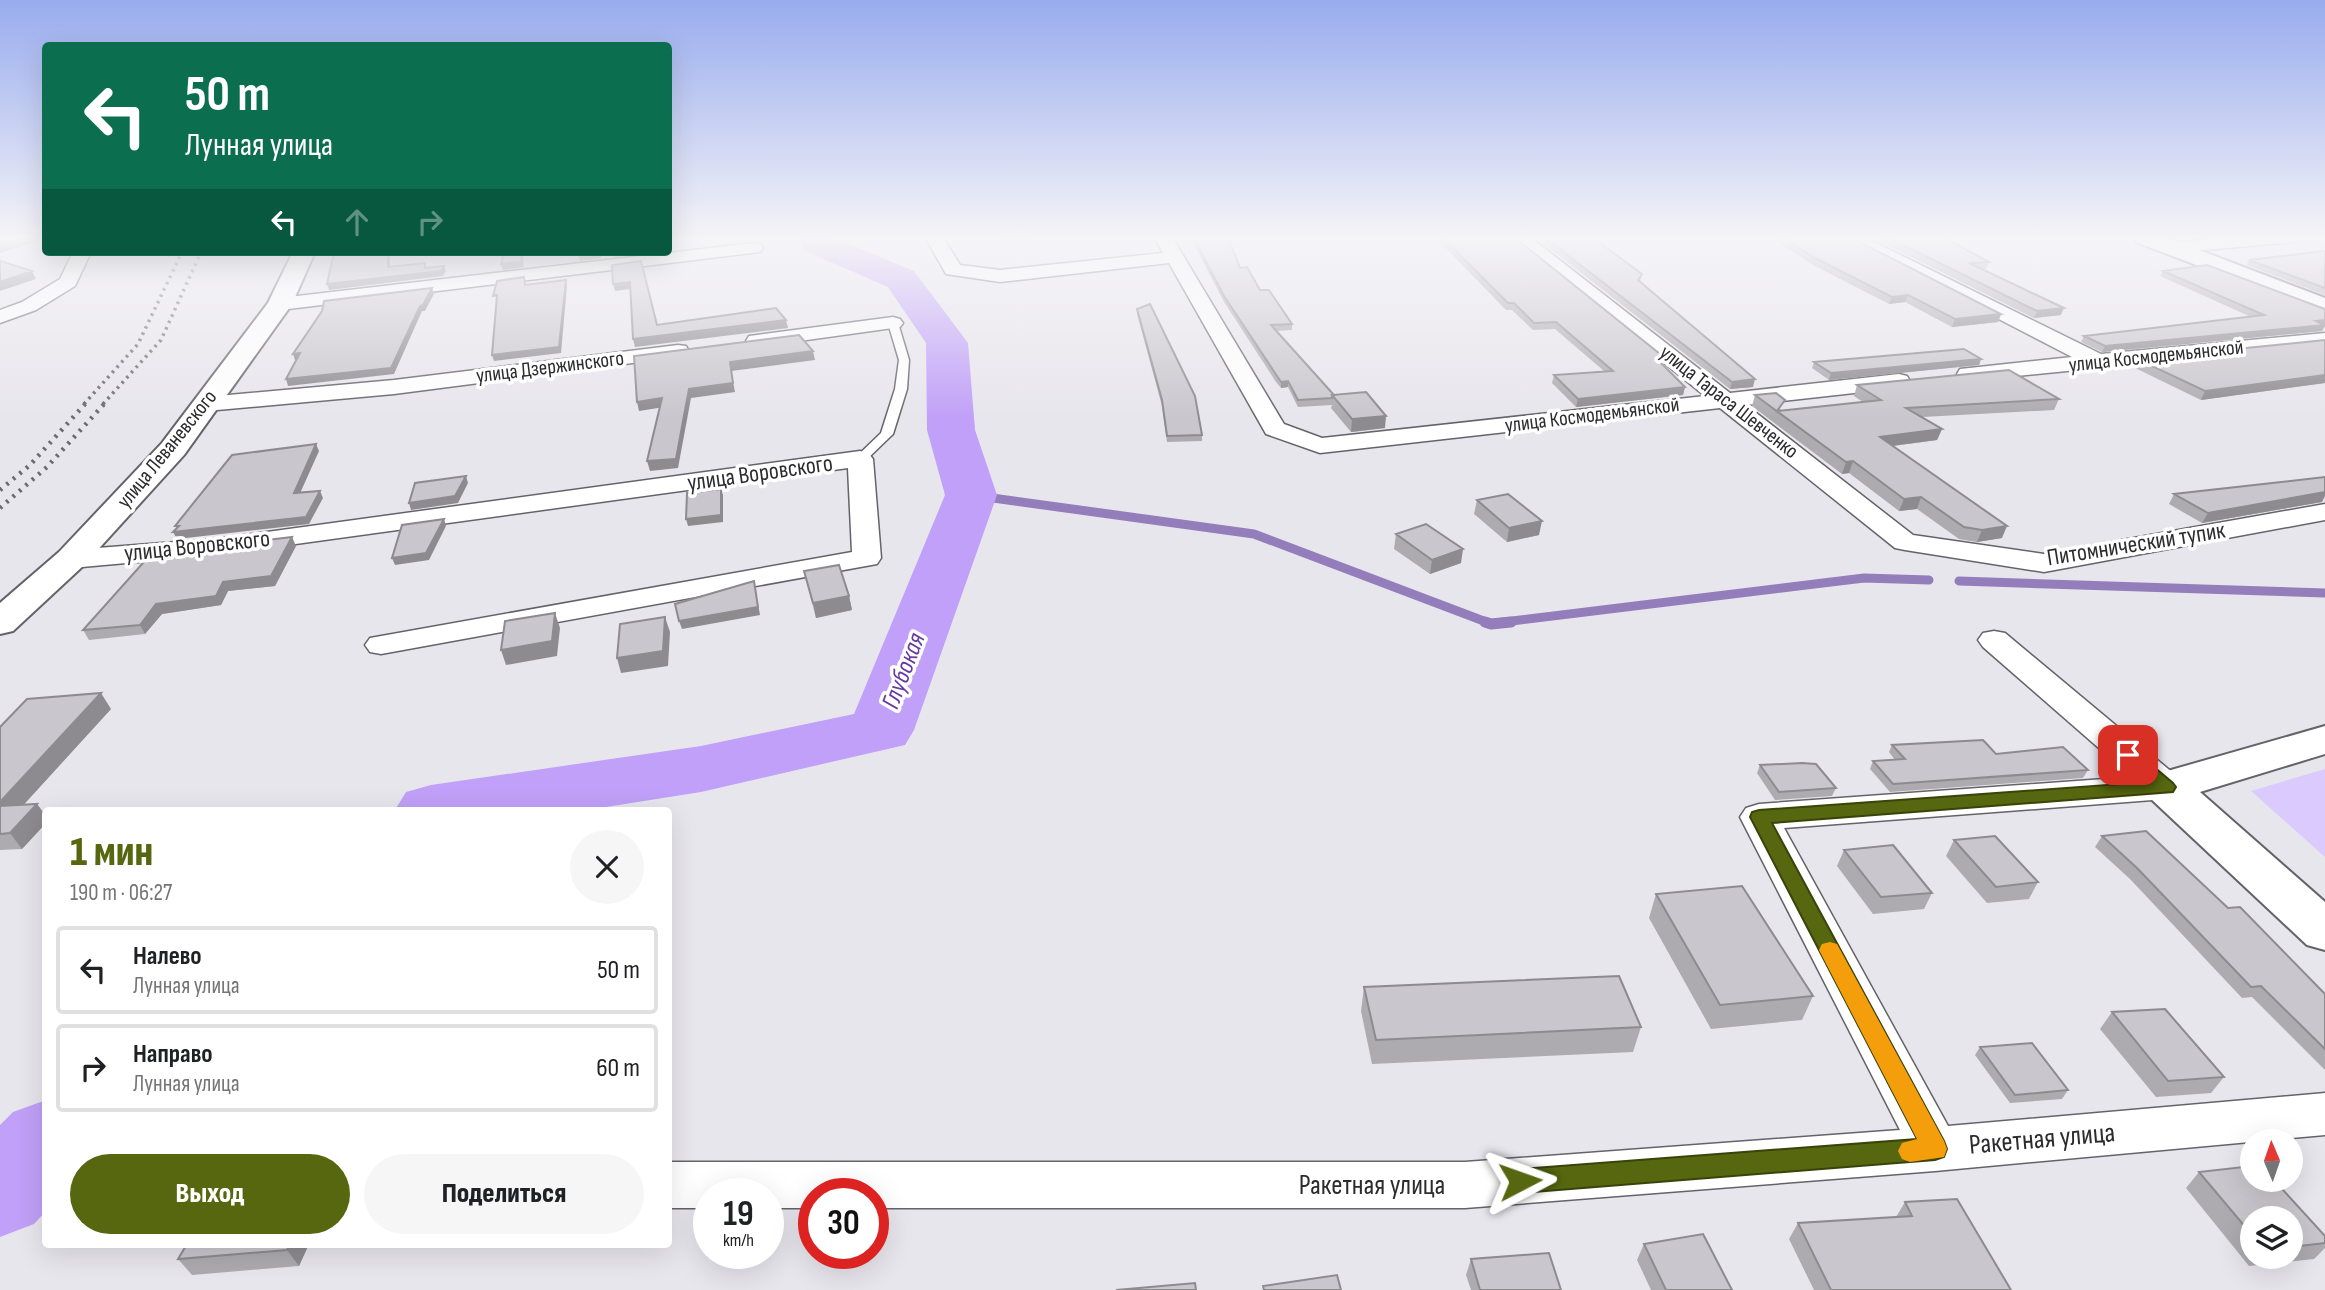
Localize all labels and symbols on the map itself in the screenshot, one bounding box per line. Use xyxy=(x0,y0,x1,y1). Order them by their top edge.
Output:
street label: улица Космодемьянской xyxy=(2067,334,2245,378)
street label: улица Тараса Шевченко xyxy=(1655,340,1803,464)
street label: улица Дзержинского xyxy=(475,346,625,388)
street label: улица Леваневского xyxy=(112,385,222,513)
street label: улица Космодемьянской xyxy=(1503,392,1681,438)
street label: улица Воровского xyxy=(685,448,835,498)
street label: Питомнический тупик xyxy=(2045,515,2228,572)
street label: улица Воровского xyxy=(123,524,271,568)
water label: Глубокая xyxy=(875,629,933,713)
pin xyxy=(2098,725,2158,785)
street label: Ракетная улица xyxy=(1967,1116,2117,1162)
north arrow xyxy=(2240,1129,2303,1192)
position arrow xyxy=(1483,1144,1557,1218)
street label: Ракетная улица xyxy=(1299,1169,1445,1202)
speed limit sign: 30 xyxy=(798,1178,889,1269)

